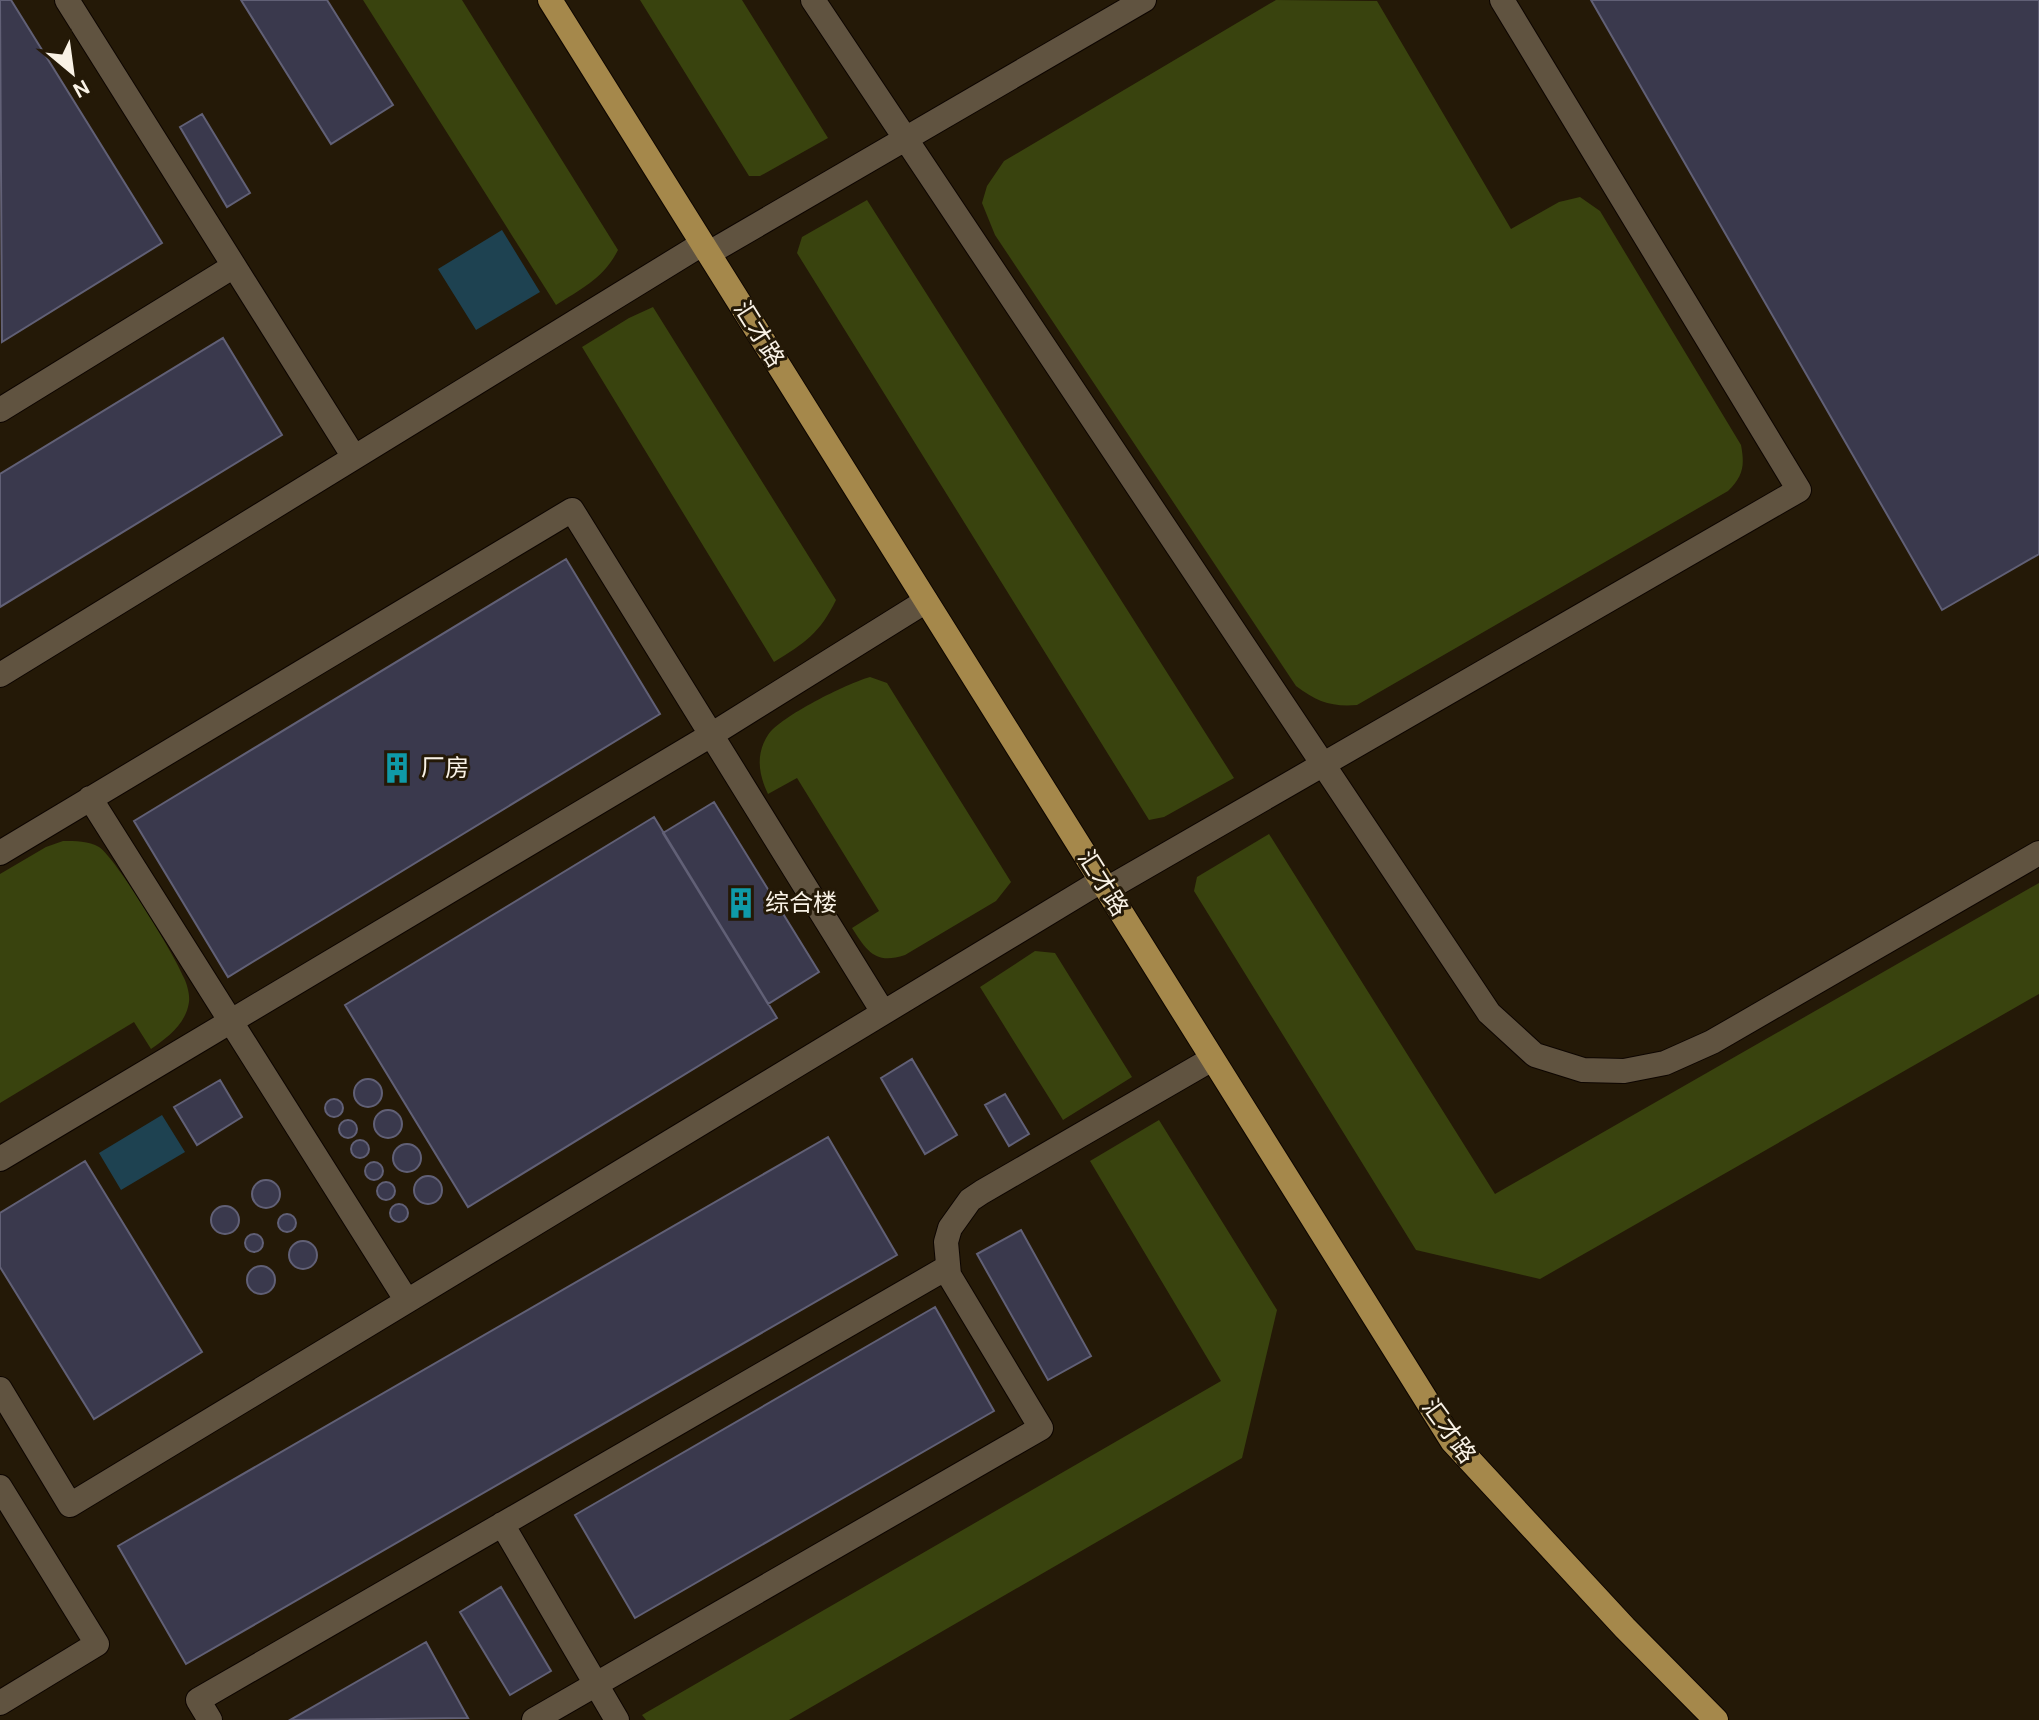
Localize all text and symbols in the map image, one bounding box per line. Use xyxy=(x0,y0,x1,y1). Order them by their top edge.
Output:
north arrow xyxy=(32,32,112,112)
text: N xyxy=(68,73,94,104)
street label: 汇才路 xyxy=(728,296,790,372)
building icon: 厂房 xyxy=(380,751,414,785)
place label: 厂房 xyxy=(421,754,469,782)
street label: 汇才路 xyxy=(1072,845,1134,921)
building icon: 综合楼 xyxy=(724,886,758,920)
place label: 综合楼 xyxy=(765,889,837,917)
street label: 汇才路 xyxy=(1417,1394,1481,1468)

